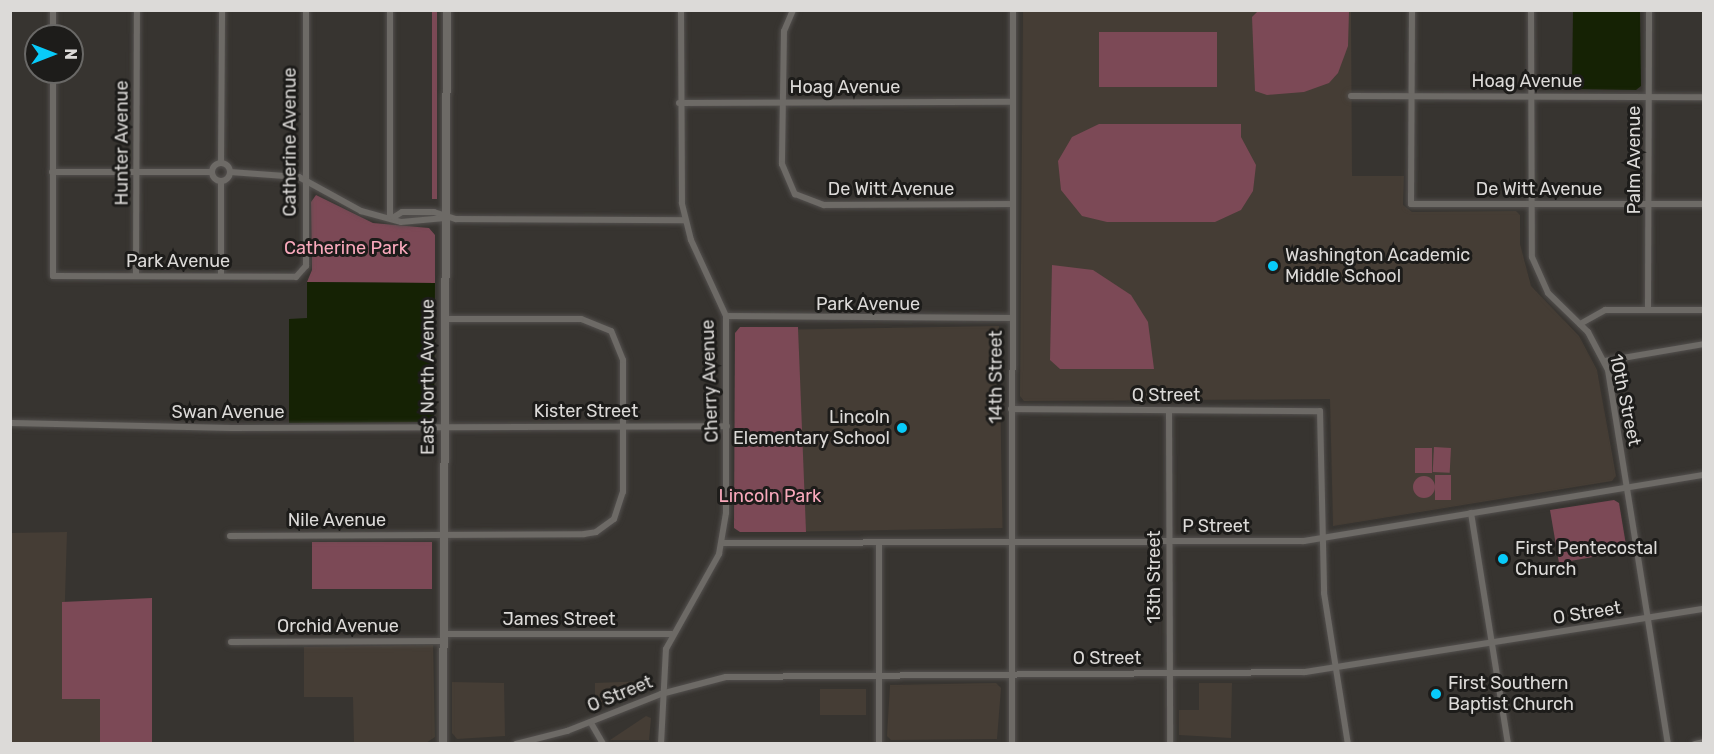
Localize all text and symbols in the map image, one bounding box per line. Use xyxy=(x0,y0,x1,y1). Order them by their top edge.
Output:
north arrow xyxy=(24,24,84,84)
text: N xyxy=(61,48,80,60)
street label: Catherine Avenue xyxy=(279,67,301,217)
street label: Hoag Avenue xyxy=(1471,70,1583,92)
street label: Hoag Avenue xyxy=(789,76,901,98)
street label: Hunter Avenue xyxy=(111,80,133,206)
street label: Palm Avenue xyxy=(1623,105,1645,215)
street label: De Witt Avenue xyxy=(827,178,955,200)
street label: De Witt Avenue xyxy=(1475,178,1603,200)
park label: Catherine Park xyxy=(284,237,408,259)
place label: Washington Academic Middle School xyxy=(1285,245,1471,288)
street label: Park Avenue xyxy=(126,250,230,272)
marker: Washington Academic Middle School xyxy=(1266,259,1280,273)
street label: Park Avenue xyxy=(816,293,920,315)
street label: East North Avenue xyxy=(417,299,439,455)
street label: Cherry Avenue xyxy=(697,319,723,443)
street label: 14th Street xyxy=(985,330,1007,424)
street label: 10th Street xyxy=(1605,352,1645,448)
street label: Q Street xyxy=(1132,384,1200,406)
street label: Kister Street xyxy=(534,400,638,422)
street label: Swan Avenue xyxy=(171,401,285,423)
place label: Lincoln Elementary School xyxy=(732,407,890,450)
marker: Lincoln Elementary School xyxy=(895,421,909,435)
park label: Lincoln Park xyxy=(719,485,821,507)
street label: Nile Avenue xyxy=(288,509,386,531)
street label: P Street xyxy=(1182,515,1250,537)
street label: 13th Street xyxy=(1143,531,1165,623)
place label: First Pentecostal Church xyxy=(1515,538,1658,580)
marker: First Pentecostal Church xyxy=(1496,552,1510,566)
street label: O Street xyxy=(1551,597,1623,629)
street label: James Street xyxy=(503,608,615,630)
street label: Orchid Avenue xyxy=(277,615,399,637)
street label: O Street xyxy=(1073,647,1141,669)
street label: O Street xyxy=(584,671,656,717)
place label: First Southern Baptist Church xyxy=(1448,673,1574,716)
marker: First Southern Baptist Church xyxy=(1429,687,1443,701)

